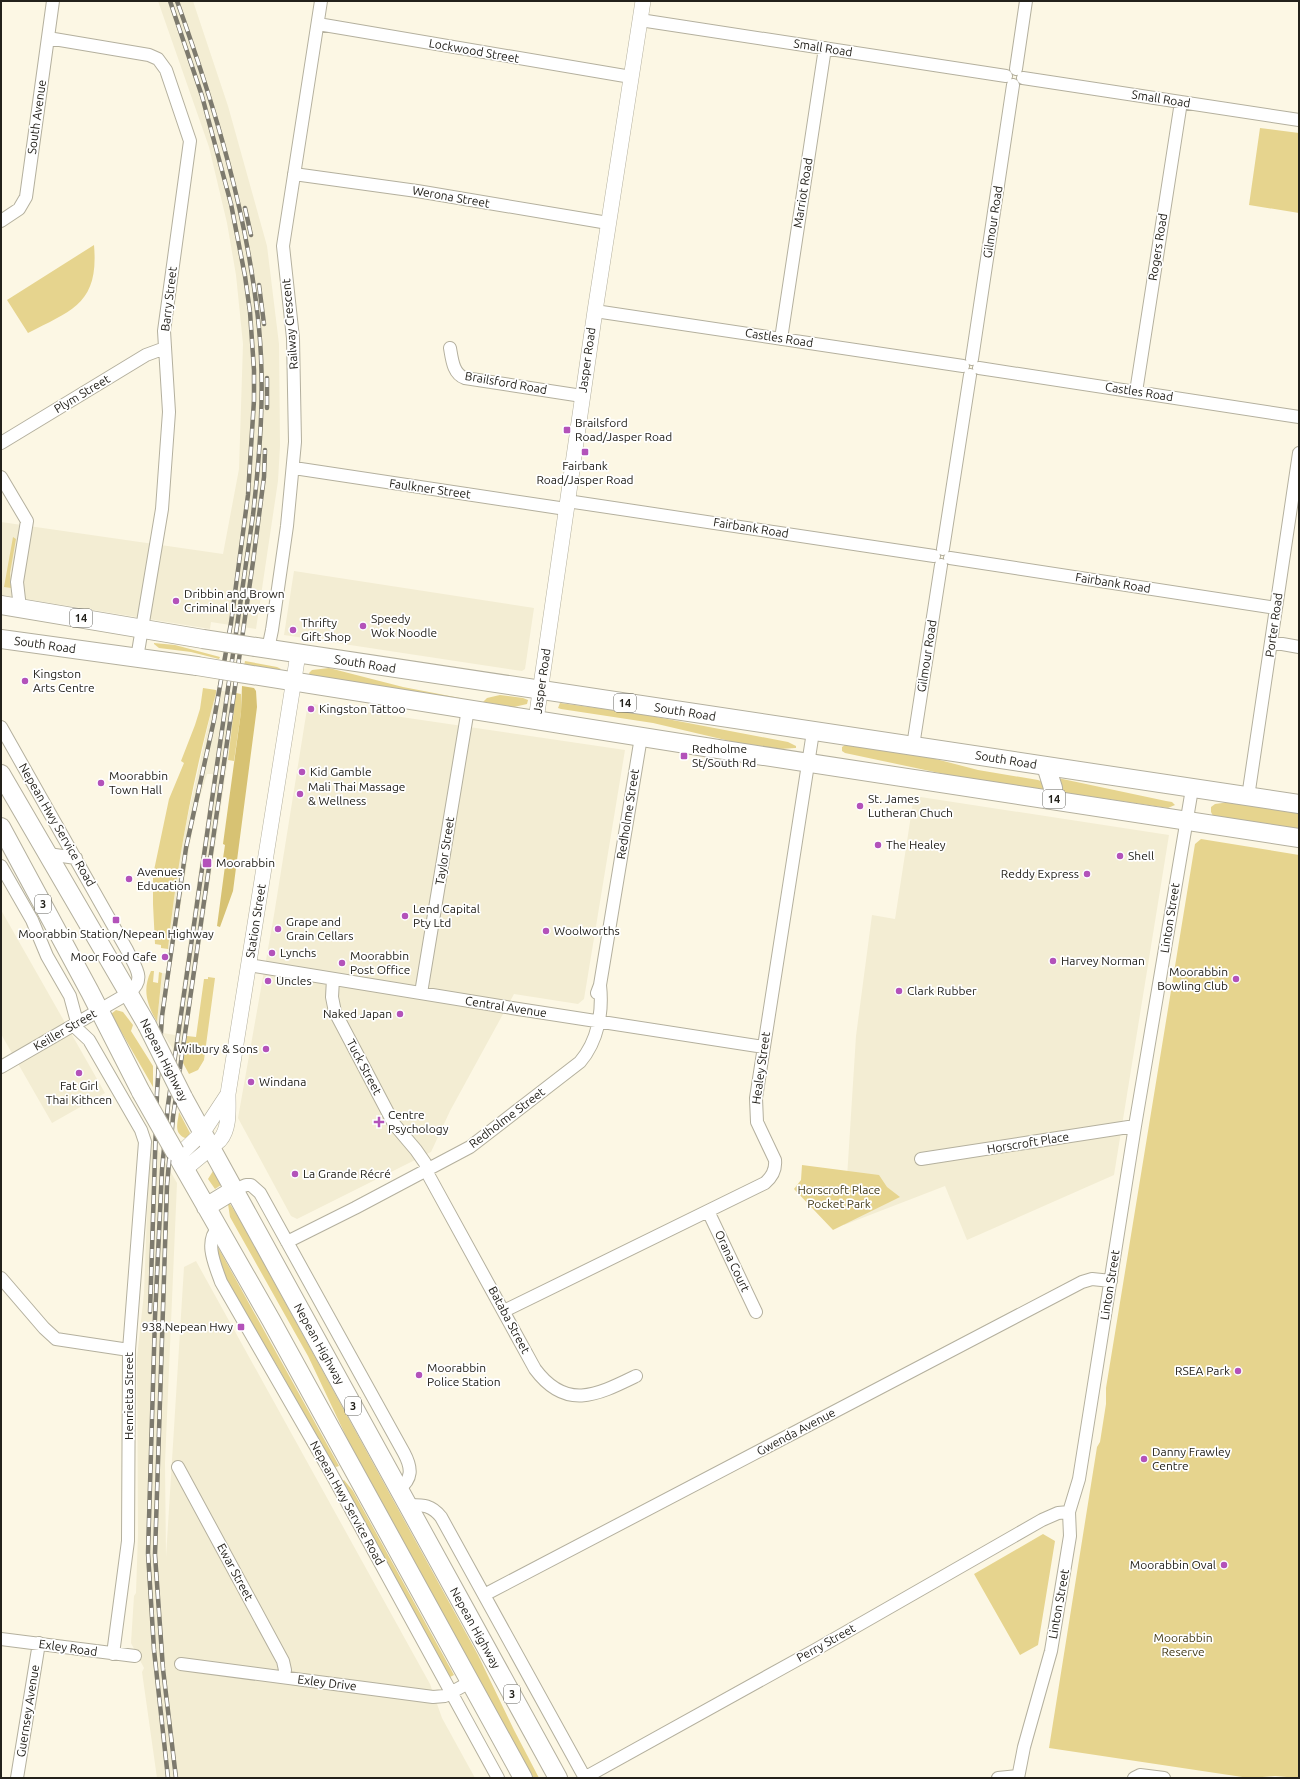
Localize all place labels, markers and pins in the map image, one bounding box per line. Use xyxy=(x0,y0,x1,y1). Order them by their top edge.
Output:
place label: Brailsford Road/Jasper Road xyxy=(575,416,672,443)
marker: Brailsford Road/Jasper Road xyxy=(562,425,572,435)
marker: Fairbank Road/Jasper Road xyxy=(580,447,590,457)
place label: Fairbank Road/Jasper Road xyxy=(536,459,634,486)
place label: Dribbin and Brown Criminal Lawyers xyxy=(184,587,285,614)
marker: Dribbin and Brown Criminal Lawyers xyxy=(171,596,181,606)
place label: Speedy Wok Noodle xyxy=(371,612,437,639)
place label: Thrifty Gift Shop xyxy=(301,616,351,643)
marker: Speedy Wok Noodle xyxy=(358,621,368,631)
marker: Thrifty Gift Shop xyxy=(288,625,298,635)
place label: Kingston Arts Centre xyxy=(33,667,95,694)
marker: Kingston Arts Centre xyxy=(20,676,30,686)
place label: Kingston Tattoo xyxy=(319,702,406,715)
marker: Kingston Tattoo xyxy=(306,704,316,714)
place label: Redholme St/South Rd xyxy=(692,742,756,769)
marker: Redholme St/South Rd xyxy=(679,751,689,761)
place label: Kid Gamble xyxy=(310,765,372,778)
marker: Kid Gamble xyxy=(297,767,307,777)
place label: Moorabbin Town Hall xyxy=(109,769,168,796)
marker: Moorabbin Town Hall xyxy=(96,778,106,788)
place label: Mali Thai Massage & Wellness xyxy=(308,780,405,807)
marker: Mali Thai Massage & Wellness xyxy=(295,789,305,799)
place label: St. James Lutheran Chuch xyxy=(868,792,953,819)
marker: St. James Lutheran Chuch xyxy=(855,801,865,811)
place label: The Healey xyxy=(886,838,946,851)
marker: The Healey xyxy=(873,840,883,850)
place label: Shell xyxy=(1128,849,1154,862)
marker: Shell xyxy=(1115,851,1125,861)
place label: Moorabbin xyxy=(216,856,275,869)
marker: Moorabbin xyxy=(201,857,213,869)
place label: Avenues Education xyxy=(137,865,191,892)
place label: Reddy Express xyxy=(1001,867,1079,880)
marker: Reddy Express xyxy=(1082,869,1092,879)
marker: Avenues Education xyxy=(124,874,134,884)
place label: Lend Capital Pty Ltd xyxy=(413,902,480,929)
marker: Lend Capital Pty Ltd xyxy=(400,911,410,921)
marker: Moorabbin Station/Nepean Highway xyxy=(111,915,121,925)
place label: Grape and Grain Cellars xyxy=(286,915,353,942)
marker: Grape and Grain Cellars xyxy=(273,924,283,934)
place label: Woolworths xyxy=(554,924,620,937)
marker: Woolworths xyxy=(541,926,551,936)
place label: Moorabbin Station/Nepean Highway xyxy=(18,927,214,940)
place label: Lynchs xyxy=(280,946,316,959)
marker: Lynchs xyxy=(267,948,277,958)
place label: Moorabbin Post Office xyxy=(350,949,410,976)
place label: Moor Food Cafe xyxy=(70,950,157,963)
marker: Moor Food Cafe xyxy=(160,952,170,962)
place label: Harvey Norman xyxy=(1061,954,1145,967)
marker: Harvey Norman xyxy=(1048,956,1058,966)
marker: Moorabbin Post Office xyxy=(337,958,347,968)
place label: Moorabbin Bowling Club xyxy=(1157,965,1228,992)
place label: Uncles xyxy=(276,974,312,987)
marker: Moorabbin Bowling Club xyxy=(1231,974,1241,984)
marker: Uncles xyxy=(263,976,273,986)
place label: Clark Rubber xyxy=(907,984,977,997)
marker: Clark Rubber xyxy=(894,986,904,996)
place label: Naked Japan xyxy=(323,1007,392,1020)
marker: Naked Japan xyxy=(395,1009,405,1019)
place label: Wilbury & Sons xyxy=(177,1042,258,1055)
marker: Wilbury & Sons xyxy=(261,1044,271,1054)
marker: Fat Girl Thai Kithcen xyxy=(74,1068,84,1078)
place label: Windana xyxy=(259,1075,306,1088)
marker: Windana xyxy=(246,1077,256,1087)
place label: Fat Girl Thai Kithcen xyxy=(46,1079,112,1106)
place label: Centre Psychology xyxy=(388,1108,449,1135)
marker: Centre Psychology xyxy=(373,1116,385,1128)
place label: La Grande Récré xyxy=(303,1167,391,1180)
marker: La Grande Récré xyxy=(290,1169,300,1179)
place label: 938 Nepean Hwy xyxy=(142,1320,233,1333)
marker: 938 Nepean Hwy xyxy=(236,1322,246,1332)
place label: Moorabbin Police Station xyxy=(427,1361,501,1388)
place label: RSEA Park xyxy=(1175,1364,1230,1377)
marker: RSEA Park xyxy=(1233,1366,1243,1376)
marker: Moorabbin Police Station xyxy=(414,1370,424,1380)
place label: Danny Frawley Centre xyxy=(1152,1445,1231,1472)
marker: Danny Frawley Centre xyxy=(1139,1454,1149,1464)
place label: Moorabbin Oval xyxy=(1130,1558,1216,1571)
marker: Moorabbin Oval xyxy=(1219,1560,1229,1570)

